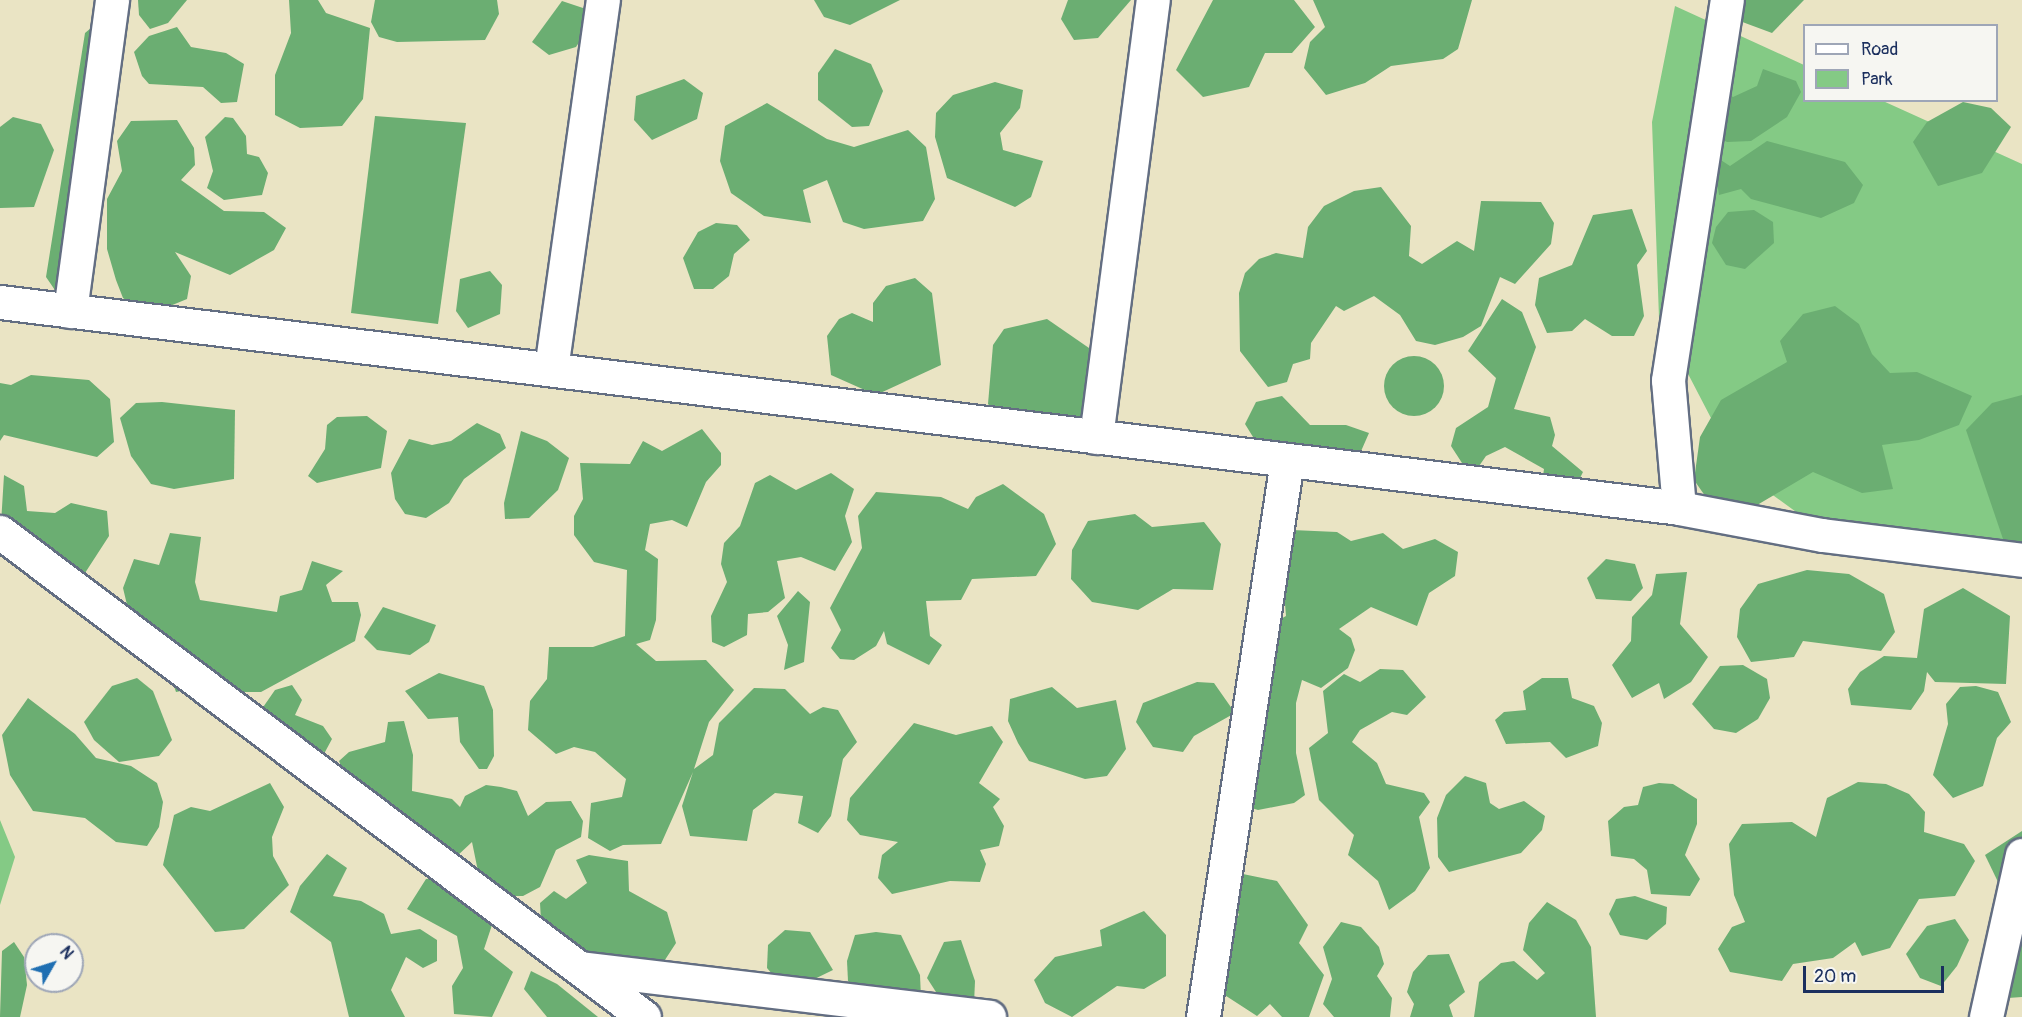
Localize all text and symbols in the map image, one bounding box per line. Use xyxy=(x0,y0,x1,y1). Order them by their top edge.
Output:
legend xyxy=(1803,24,1998,102)
text: Road xyxy=(1861,38,1898,61)
text: Park xyxy=(1861,68,1893,91)
north arrow xyxy=(24,933,84,993)
text: N xyxy=(55,942,78,963)
scale bar xyxy=(1806,954,1947,992)
text: 20 m xyxy=(1814,965,1856,988)

